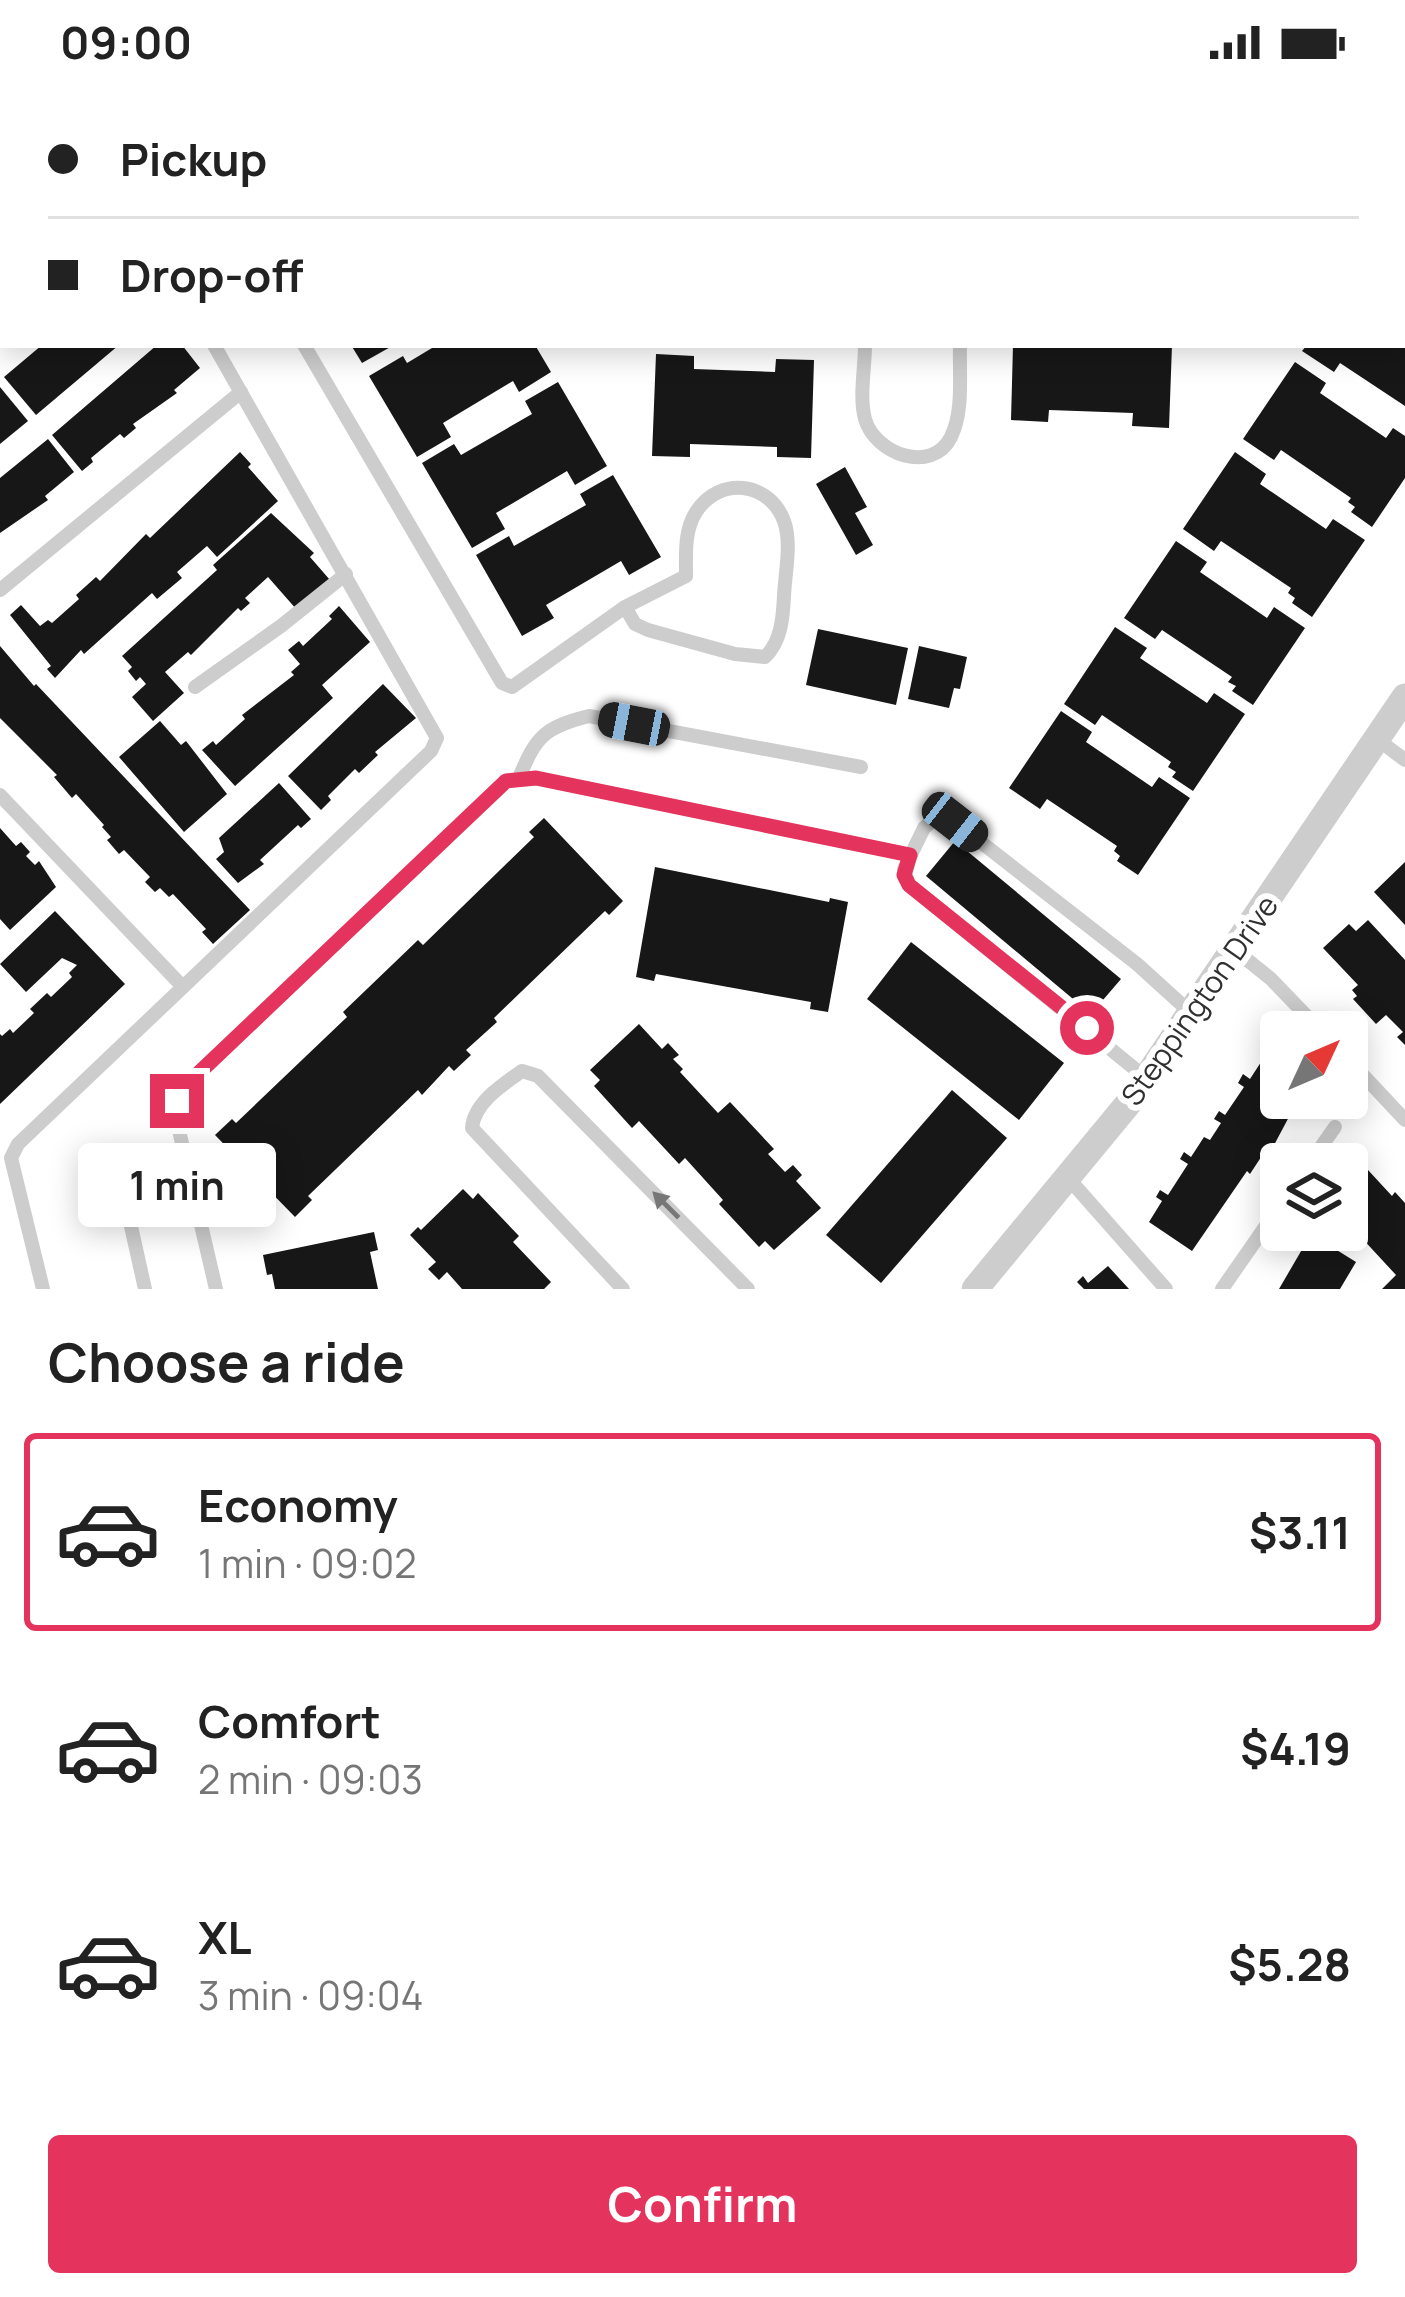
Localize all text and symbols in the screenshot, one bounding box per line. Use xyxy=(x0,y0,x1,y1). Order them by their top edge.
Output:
text: 09:00 xyxy=(60,11,192,73)
text: Pickup xyxy=(120,128,267,190)
text: Drop-off xyxy=(120,244,303,306)
car xyxy=(595,699,673,749)
car xyxy=(916,786,994,858)
street label: Steppington Drive xyxy=(1111,887,1287,1113)
route start xyxy=(1060,1001,1114,1055)
north arrow xyxy=(1260,1011,1368,1119)
map controls xyxy=(1260,1011,1368,1251)
route end xyxy=(150,1074,204,1128)
callout: 1 min xyxy=(78,1143,276,1227)
button: layers xyxy=(1260,1143,1368,1251)
text: 1 min xyxy=(129,1158,225,1212)
one-way arrow xyxy=(652,1192,681,1220)
text: Choose a ride xyxy=(48,1324,405,1398)
text: Economy xyxy=(198,1474,398,1536)
icon: car xyxy=(54,1478,162,1586)
text: $3.11 xyxy=(1249,1501,1351,1563)
text: 1 min · 09:02 xyxy=(198,1536,416,1590)
text: Comfort xyxy=(198,1690,381,1752)
icon: car xyxy=(54,1694,162,1802)
text: $4.19 xyxy=(1240,1717,1351,1779)
text: 2 min · 09:03 xyxy=(198,1752,423,1806)
text: XL xyxy=(198,1906,252,1968)
icon: car xyxy=(54,1910,162,2018)
text: $5.28 xyxy=(1228,1933,1351,1995)
text: 3 min · 09:04 xyxy=(198,1968,424,2022)
button: Confirm xyxy=(48,2135,1357,2273)

